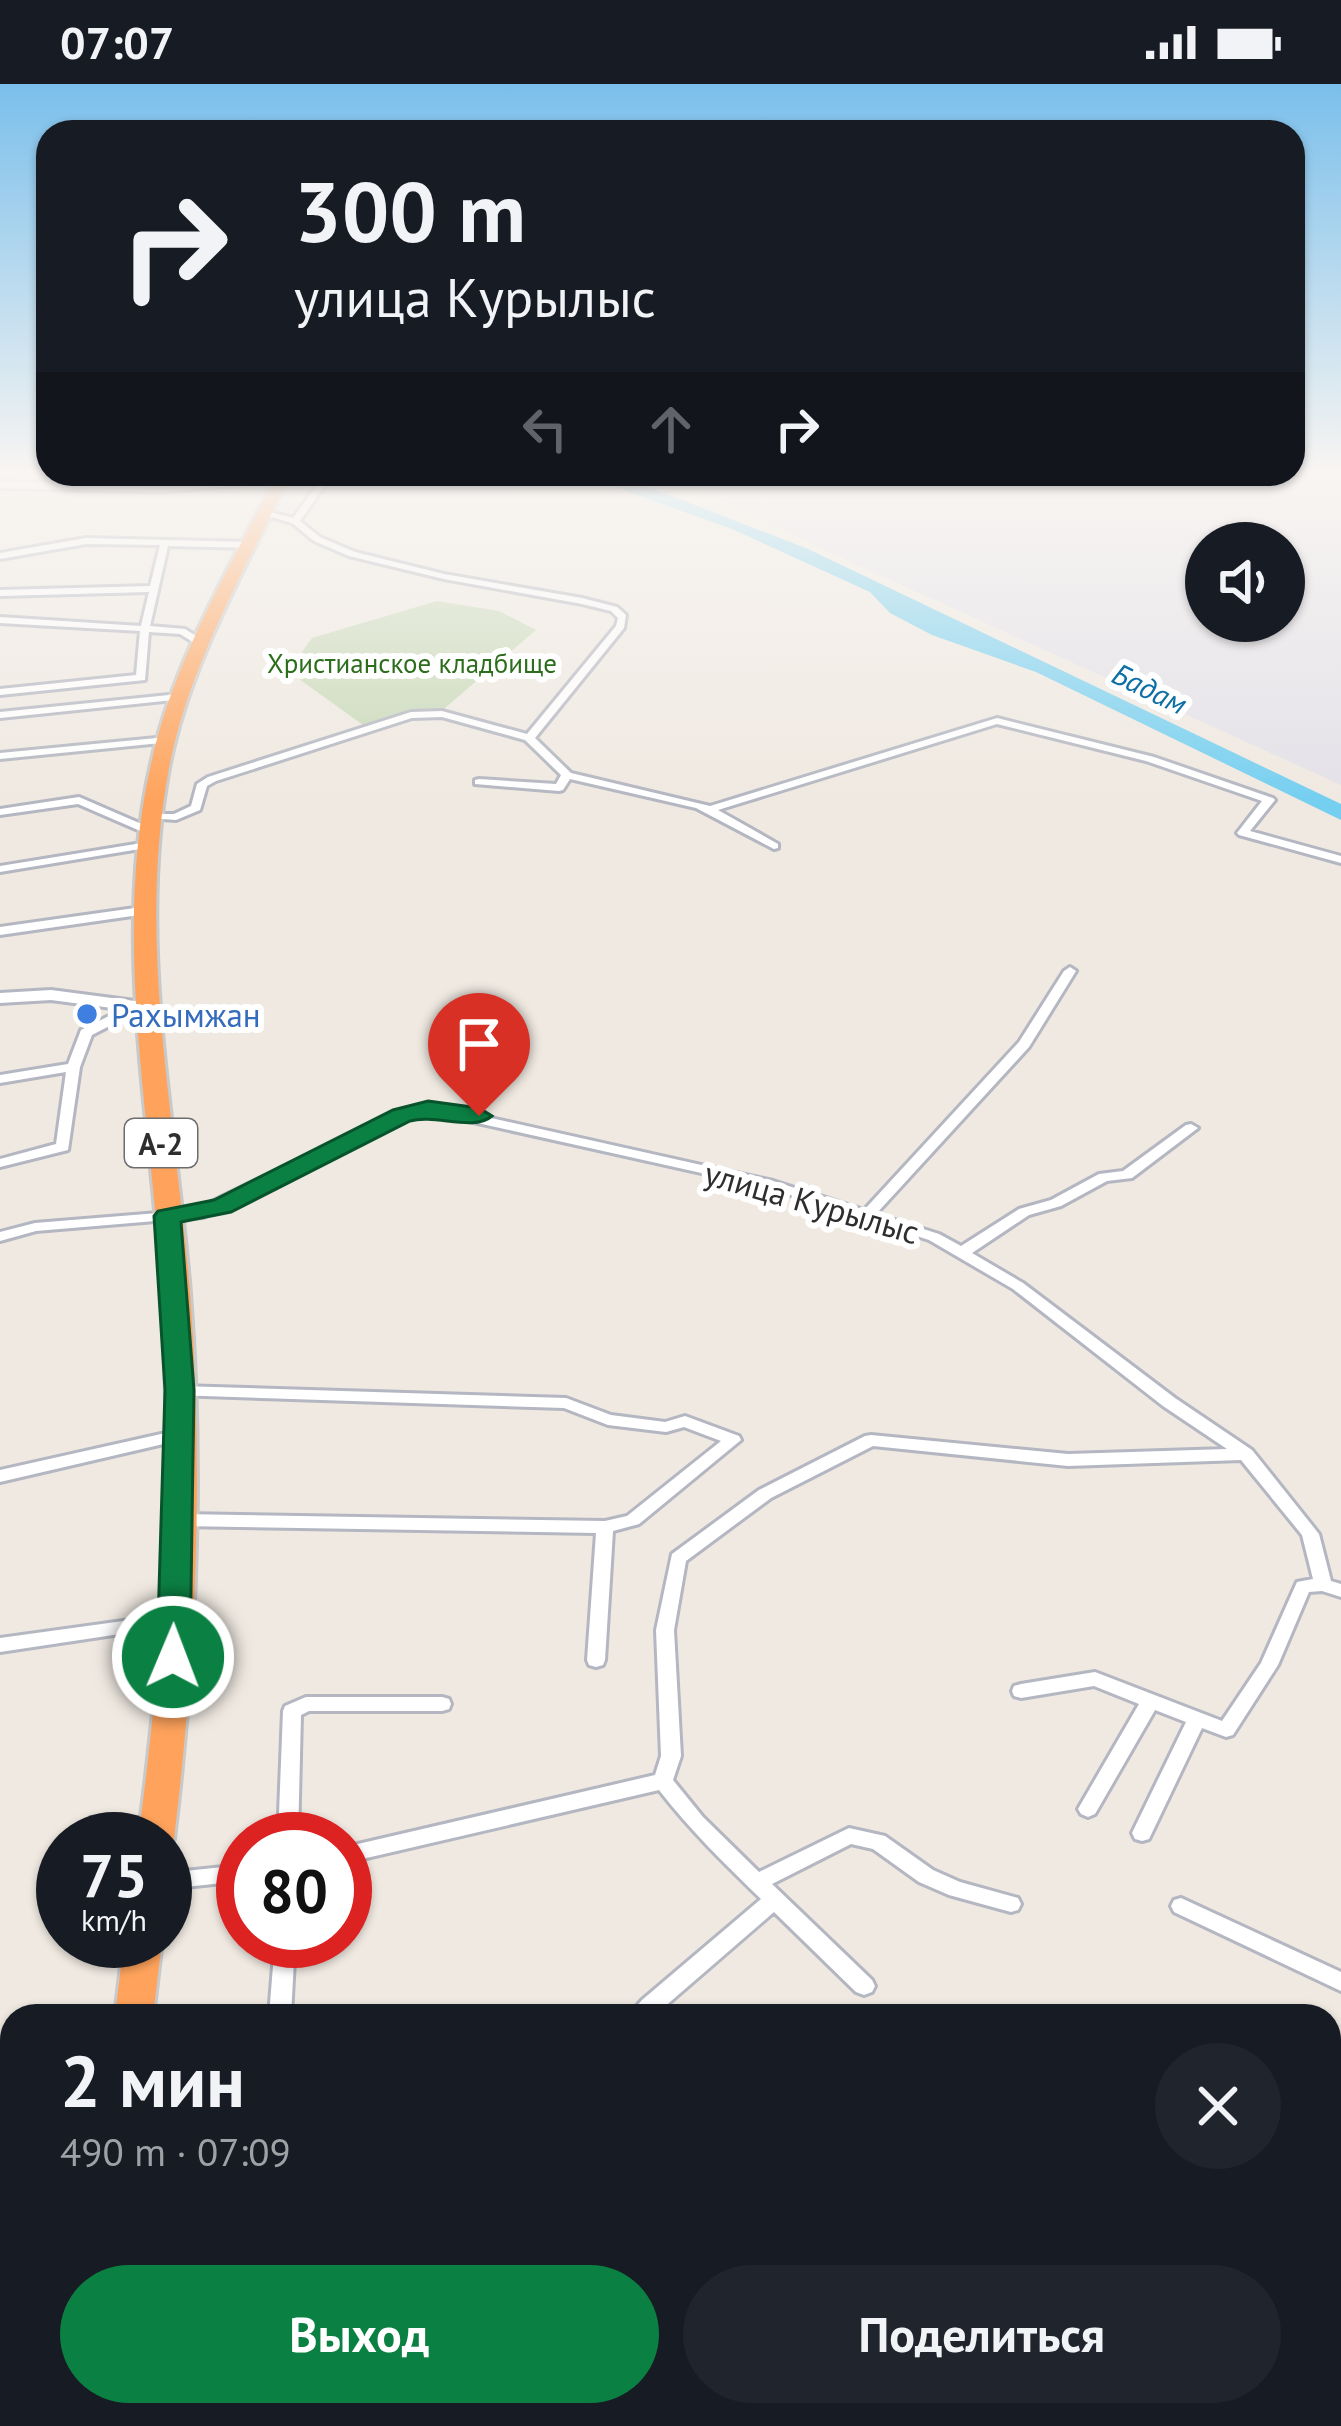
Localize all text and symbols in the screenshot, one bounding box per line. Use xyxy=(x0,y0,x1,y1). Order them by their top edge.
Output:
text: 07:07 xyxy=(60,13,174,71)
text: 300 m xyxy=(294,156,526,265)
icon: right xyxy=(96,168,252,324)
text: улица Курылыс xyxy=(294,262,656,332)
icon: left xyxy=(512,396,578,462)
icon: ahead xyxy=(638,396,704,462)
icon: right xyxy=(764,396,830,462)
map controls xyxy=(1185,522,1305,642)
button: sound xyxy=(1185,522,1305,642)
park label: Христианское кладбище xyxy=(267,646,557,680)
water label: Бадам xyxy=(1106,653,1194,723)
place label: Рахымжан xyxy=(111,993,261,1036)
pin xyxy=(428,993,530,1116)
marker: Рахымжан xyxy=(74,1001,100,1027)
icon: arrive xyxy=(446,1011,512,1077)
road number: A-2 xyxy=(125,1119,197,1167)
street label: улица Курылыс xyxy=(700,1151,924,1253)
position arrow xyxy=(110,1594,236,1720)
speed limit sign: 80 xyxy=(216,1812,372,1968)
text: 75 xyxy=(80,1836,148,1914)
text: km/h xyxy=(81,1900,147,1939)
text: 2 мин xyxy=(60,2034,245,2127)
button: close xyxy=(1155,2043,1281,2169)
text: 490 m · 07:09 xyxy=(60,2126,291,2177)
button: Выход xyxy=(60,2265,659,2403)
button: Поделиться xyxy=(683,2265,1281,2403)

